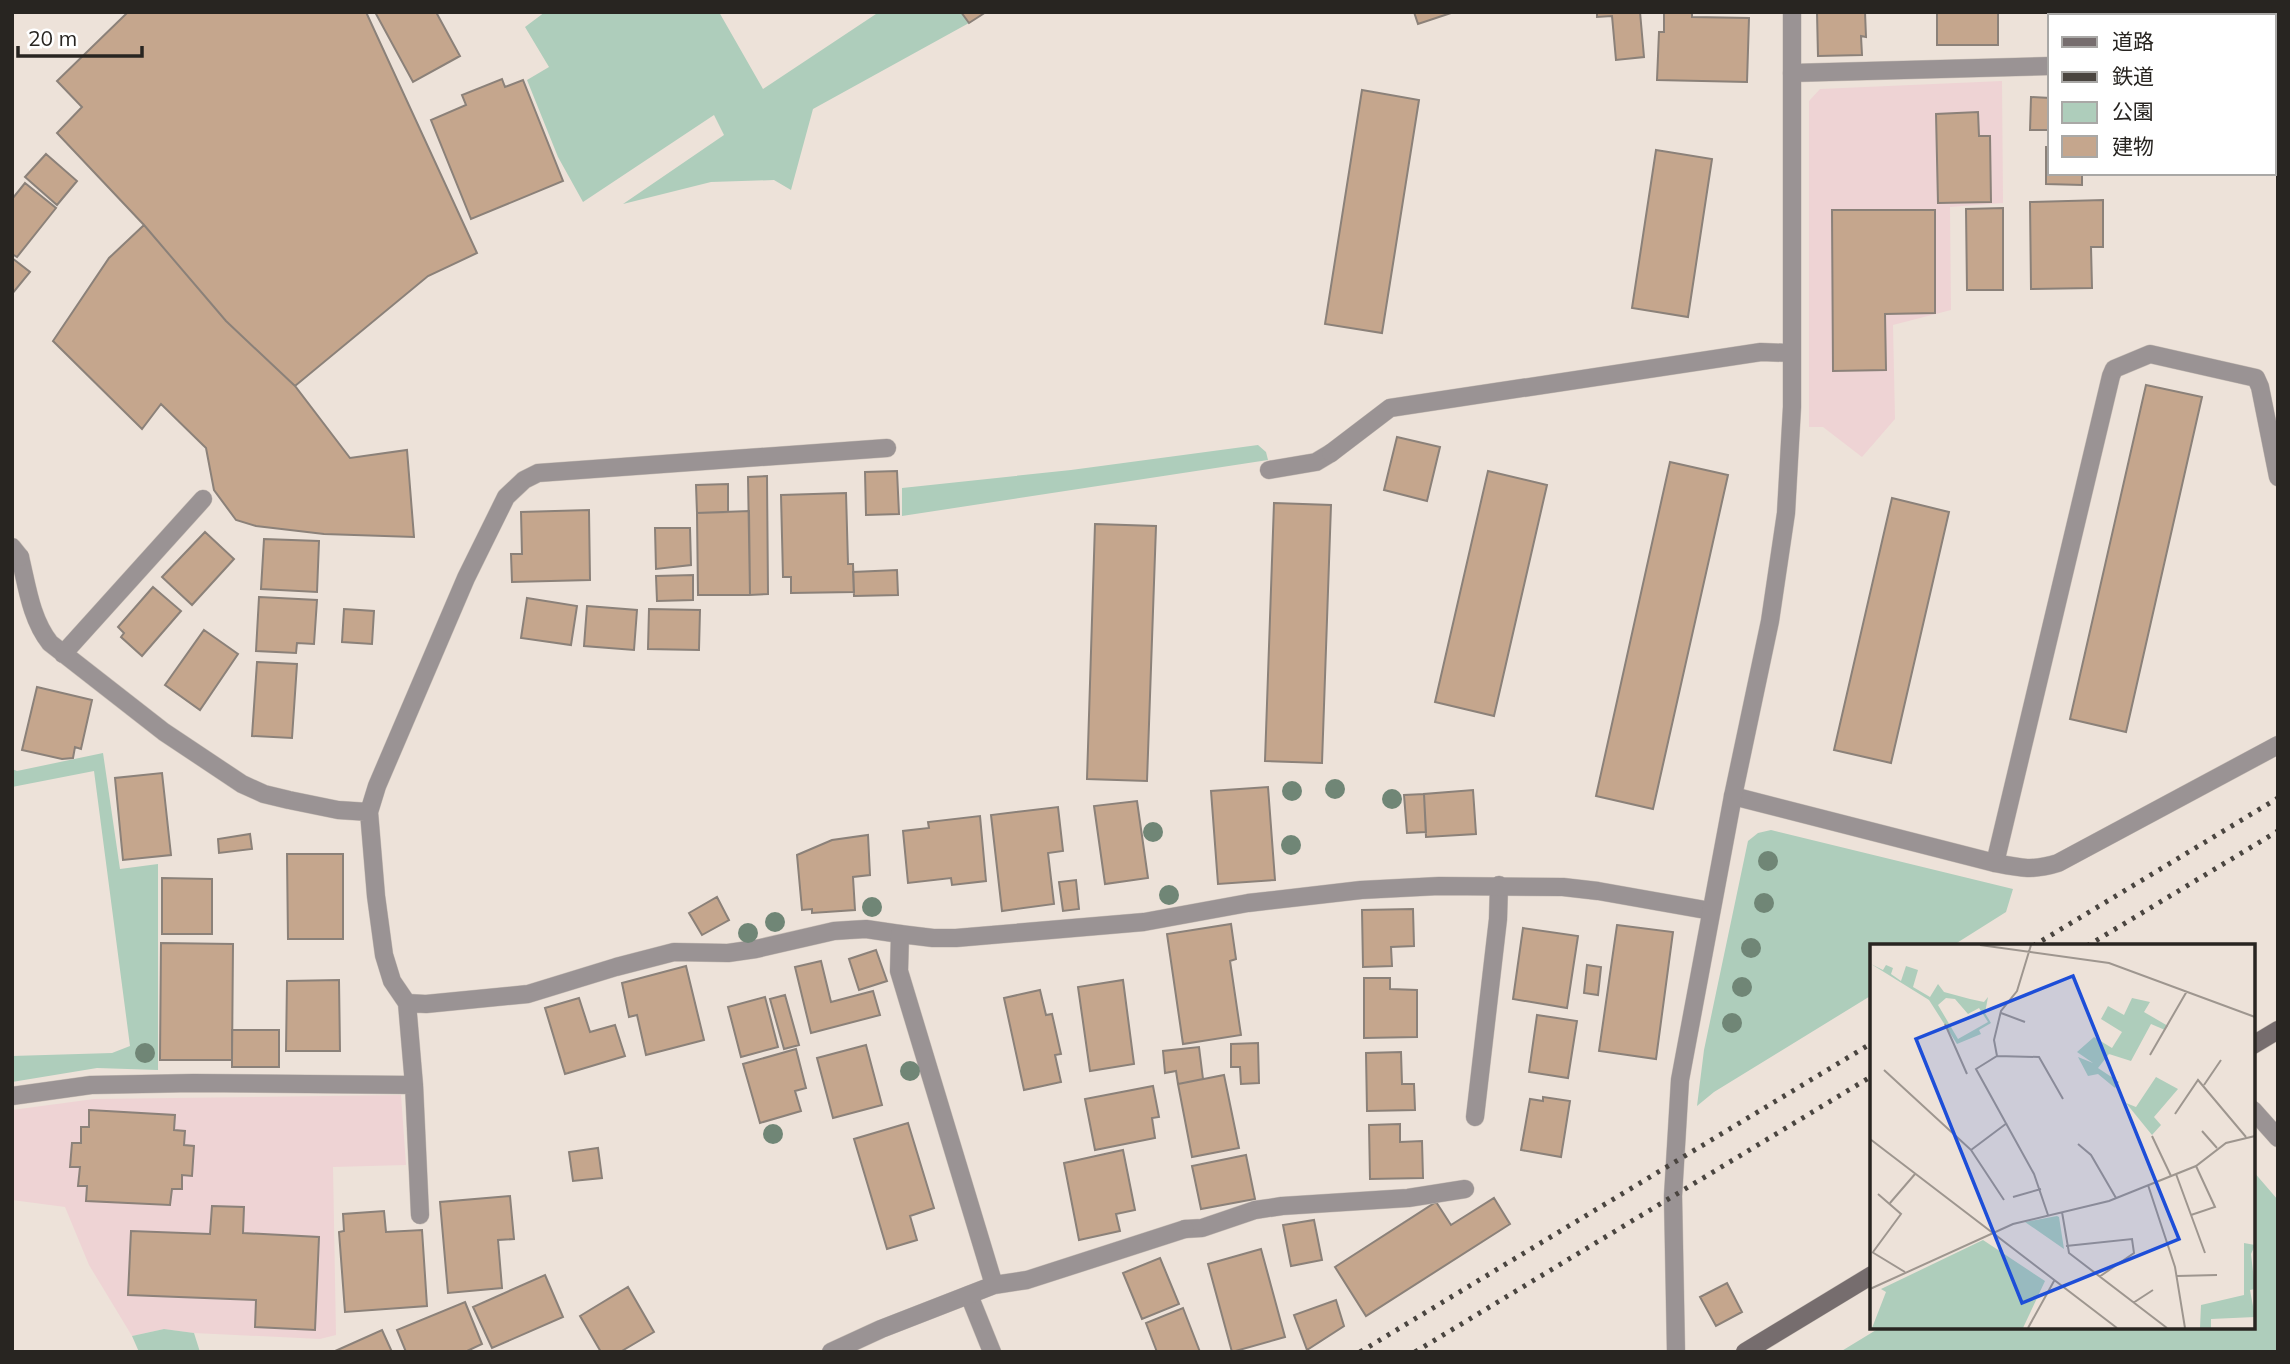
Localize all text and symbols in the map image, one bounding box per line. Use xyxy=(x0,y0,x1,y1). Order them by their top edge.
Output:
scale bar xyxy=(18,14,142,58)
legend xyxy=(2048,14,2276,175)
text: 20 m xyxy=(28,25,77,51)
text: 道路 xyxy=(2112,28,2154,54)
text: 鉄道 xyxy=(2112,63,2154,89)
text: 公園 xyxy=(2112,98,2154,124)
text: 建物 xyxy=(2112,133,2154,159)
inset map xyxy=(1870,944,2255,1329)

